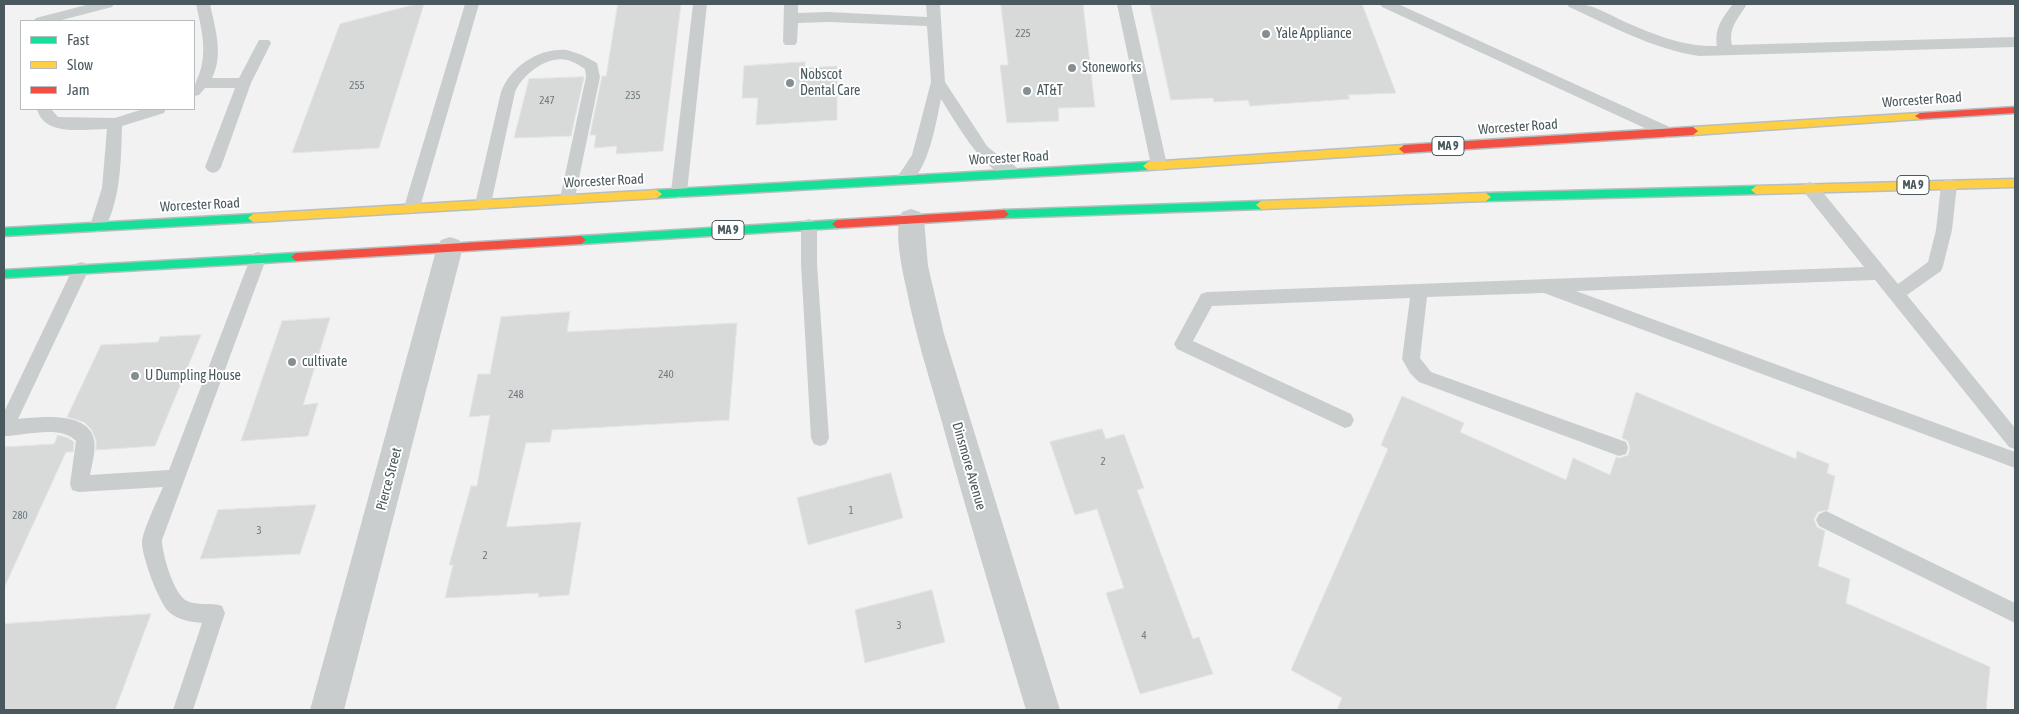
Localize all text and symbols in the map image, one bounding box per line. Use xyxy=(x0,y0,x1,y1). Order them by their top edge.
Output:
legend xyxy=(20,20,195,110)
place label: Yale Appliance xyxy=(1276,26,1352,42)
house number: 225 xyxy=(1015,27,1031,41)
marker: Yale Appliance xyxy=(1260,28,1272,40)
text: Fast xyxy=(67,31,89,48)
text: Slow xyxy=(67,56,93,73)
place label: Stoneworks xyxy=(1082,60,1141,76)
marker: Stoneworks xyxy=(1066,62,1078,74)
place label: Nobscot Dental Care xyxy=(800,67,860,100)
marker: Nobscot Dental Care xyxy=(784,77,796,89)
house number: 255 xyxy=(349,79,365,93)
text: Jam xyxy=(67,81,90,98)
place label: AT&T xyxy=(1037,83,1063,99)
marker: AT&T xyxy=(1021,85,1033,97)
house number: 235 xyxy=(625,89,641,103)
street label: Worcester Road xyxy=(1882,89,1962,111)
house number: 247 xyxy=(539,94,555,108)
street label: Worcester Road xyxy=(1478,116,1558,138)
road number: MA 9 xyxy=(1432,136,1464,156)
street label: Worcester Road xyxy=(969,148,1049,168)
street label: Worcester Road xyxy=(564,171,644,191)
road number: MA 9 xyxy=(1897,176,1929,194)
street label: Worcester Road xyxy=(160,195,240,215)
road number: MA 9 xyxy=(712,220,744,240)
place label: cultivate xyxy=(302,354,347,370)
marker: cultivate xyxy=(286,356,298,368)
place label: U Dumpling House xyxy=(145,368,241,384)
house number: 240 xyxy=(658,368,674,382)
marker: U Dumpling House xyxy=(129,370,141,382)
house number: 248 xyxy=(508,388,524,402)
street label: Dinsmore Avenue xyxy=(948,420,990,512)
street label: Pierce Street xyxy=(373,446,405,512)
house number: 2 xyxy=(1100,455,1106,469)
house number: 1 xyxy=(848,504,854,518)
house number: 280 xyxy=(12,509,28,523)
house number: 3 xyxy=(256,524,262,538)
house number: 2 xyxy=(482,549,488,563)
house number: 3 xyxy=(896,619,902,633)
house number: 4 xyxy=(1141,629,1147,643)

